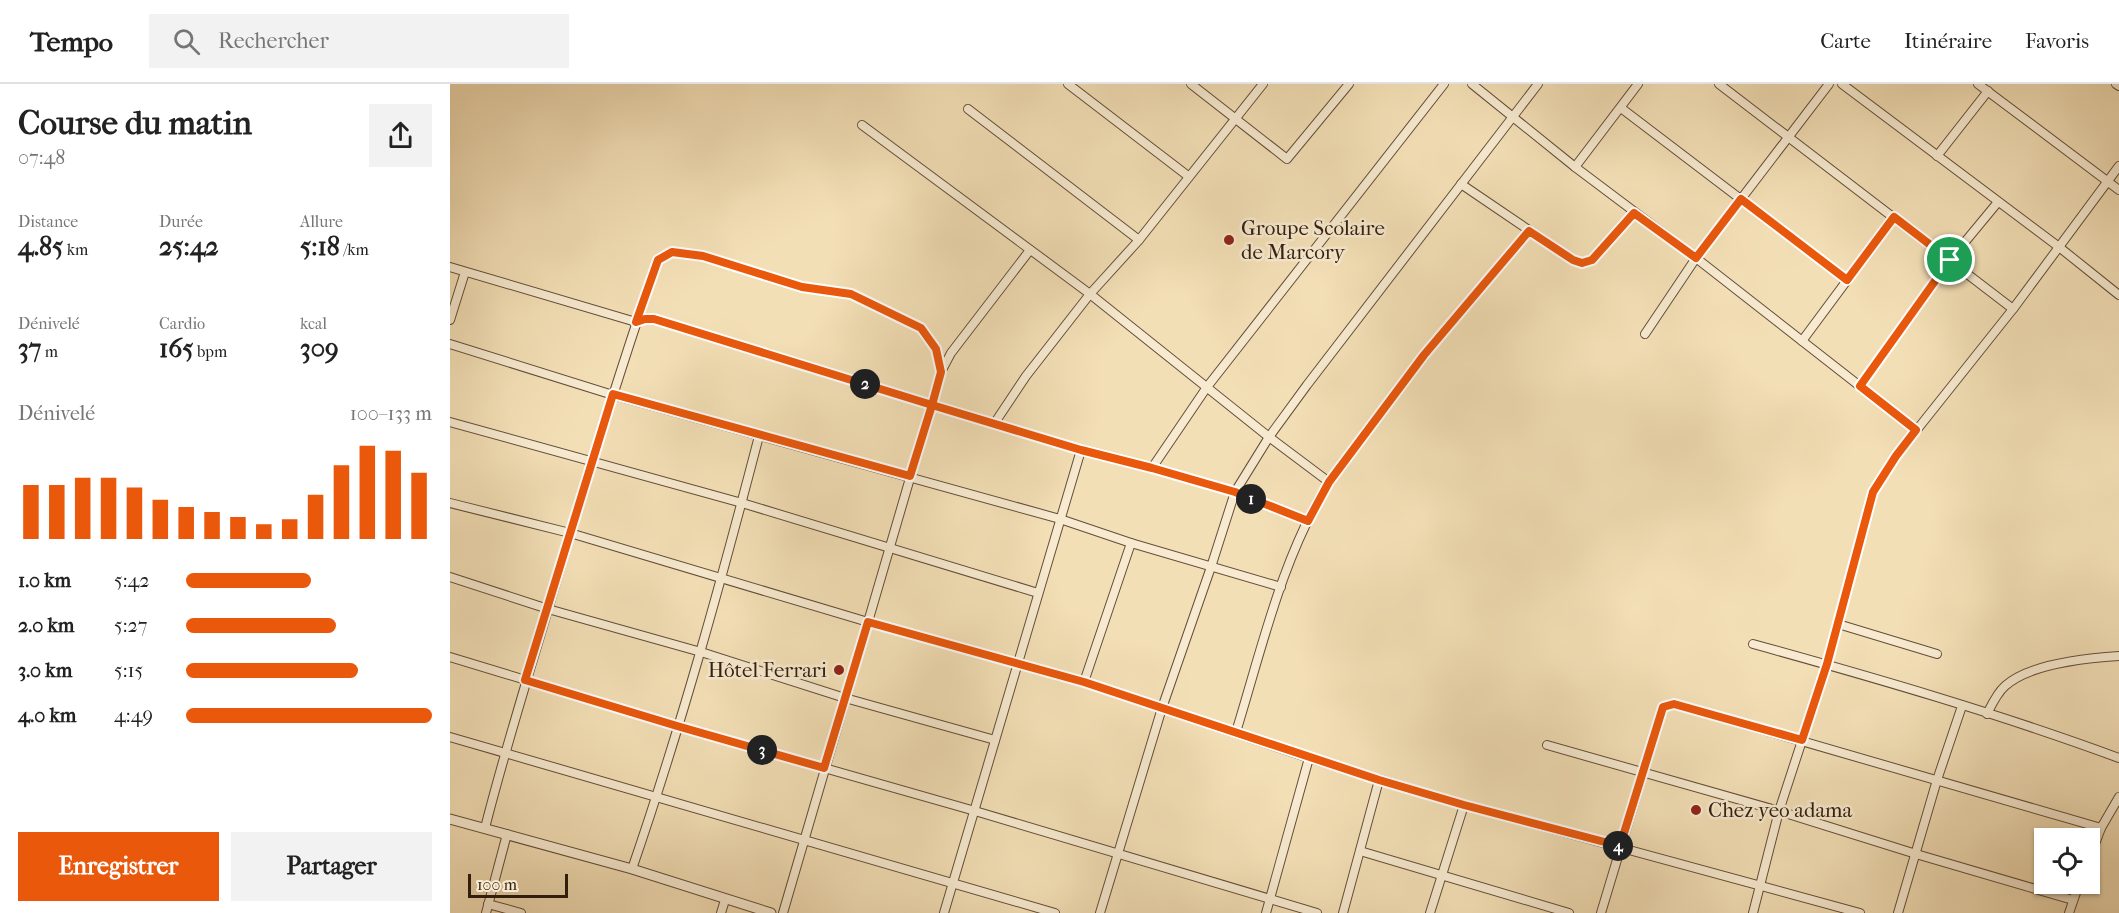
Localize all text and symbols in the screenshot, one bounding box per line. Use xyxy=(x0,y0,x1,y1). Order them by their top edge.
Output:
search box xyxy=(149,14,569,68)
text: Tempo xyxy=(30,25,113,58)
icon: search xyxy=(170,25,203,58)
text: Rechercher xyxy=(218,28,329,54)
text: Carte xyxy=(1820,29,1871,53)
text: Itinéraire xyxy=(1904,29,1992,53)
text: Favoris xyxy=(2025,29,2089,53)
text: Course du matin xyxy=(18,104,252,143)
button: share xyxy=(369,104,432,167)
text: 07:48 xyxy=(18,146,65,169)
text: Distance xyxy=(18,212,78,231)
text: Durée xyxy=(159,212,203,231)
text: Allure xyxy=(300,212,343,231)
place label: Groupe Scolaire de Marcory xyxy=(1241,216,1385,264)
text: 4.85 xyxy=(18,231,63,262)
text: 25:42 xyxy=(159,231,219,262)
text: 5:18 xyxy=(300,231,340,262)
marker: Groupe Scolaire de Marcory xyxy=(1222,233,1236,247)
pin xyxy=(1924,234,1975,285)
text: km xyxy=(63,240,88,259)
text: /km xyxy=(340,240,369,259)
icon: arrive xyxy=(1933,243,1966,276)
text: Dénivelé xyxy=(18,314,80,333)
text: Cardio xyxy=(159,314,205,333)
text: kcal xyxy=(300,314,327,333)
text: 37 xyxy=(18,333,41,364)
text: 165 xyxy=(159,333,193,364)
text: 309 xyxy=(300,333,339,364)
text: m xyxy=(41,342,58,361)
text: bpm xyxy=(193,342,227,361)
pin: 2 xyxy=(850,369,880,399)
text: 2 xyxy=(861,374,869,393)
text: Dénivelé xyxy=(18,402,95,425)
text: 100–133 m xyxy=(350,402,432,425)
pin: 1 xyxy=(1236,484,1266,514)
text: 1 xyxy=(1248,489,1254,508)
text: 1.0 km xyxy=(18,569,71,592)
text: 5:42 xyxy=(114,569,150,592)
text: 2.0 km xyxy=(18,614,74,637)
text: 5:27 xyxy=(114,614,147,637)
place label: Hôtel Ferrari xyxy=(708,658,827,682)
text: 3.0 km xyxy=(18,659,72,682)
text: 5:15 xyxy=(114,659,143,682)
marker: Hôtel Ferrari xyxy=(832,663,846,677)
text: 4.0 km xyxy=(18,704,76,727)
text: 4:49 xyxy=(114,704,153,727)
pin: 3 xyxy=(747,735,777,765)
text: 3 xyxy=(759,740,765,759)
place label: Chez yeo adama xyxy=(1708,798,1853,822)
marker: Chez yeo adama xyxy=(1689,803,1703,817)
map controls xyxy=(2034,828,2100,894)
button: locate xyxy=(2034,828,2100,894)
pin: 4 xyxy=(1603,831,1633,861)
button: Enregistrer xyxy=(18,832,219,901)
button: Partager xyxy=(231,832,432,901)
text: 4 xyxy=(1613,836,1623,855)
scale bar xyxy=(468,871,568,898)
text: 100 m xyxy=(477,875,517,894)

